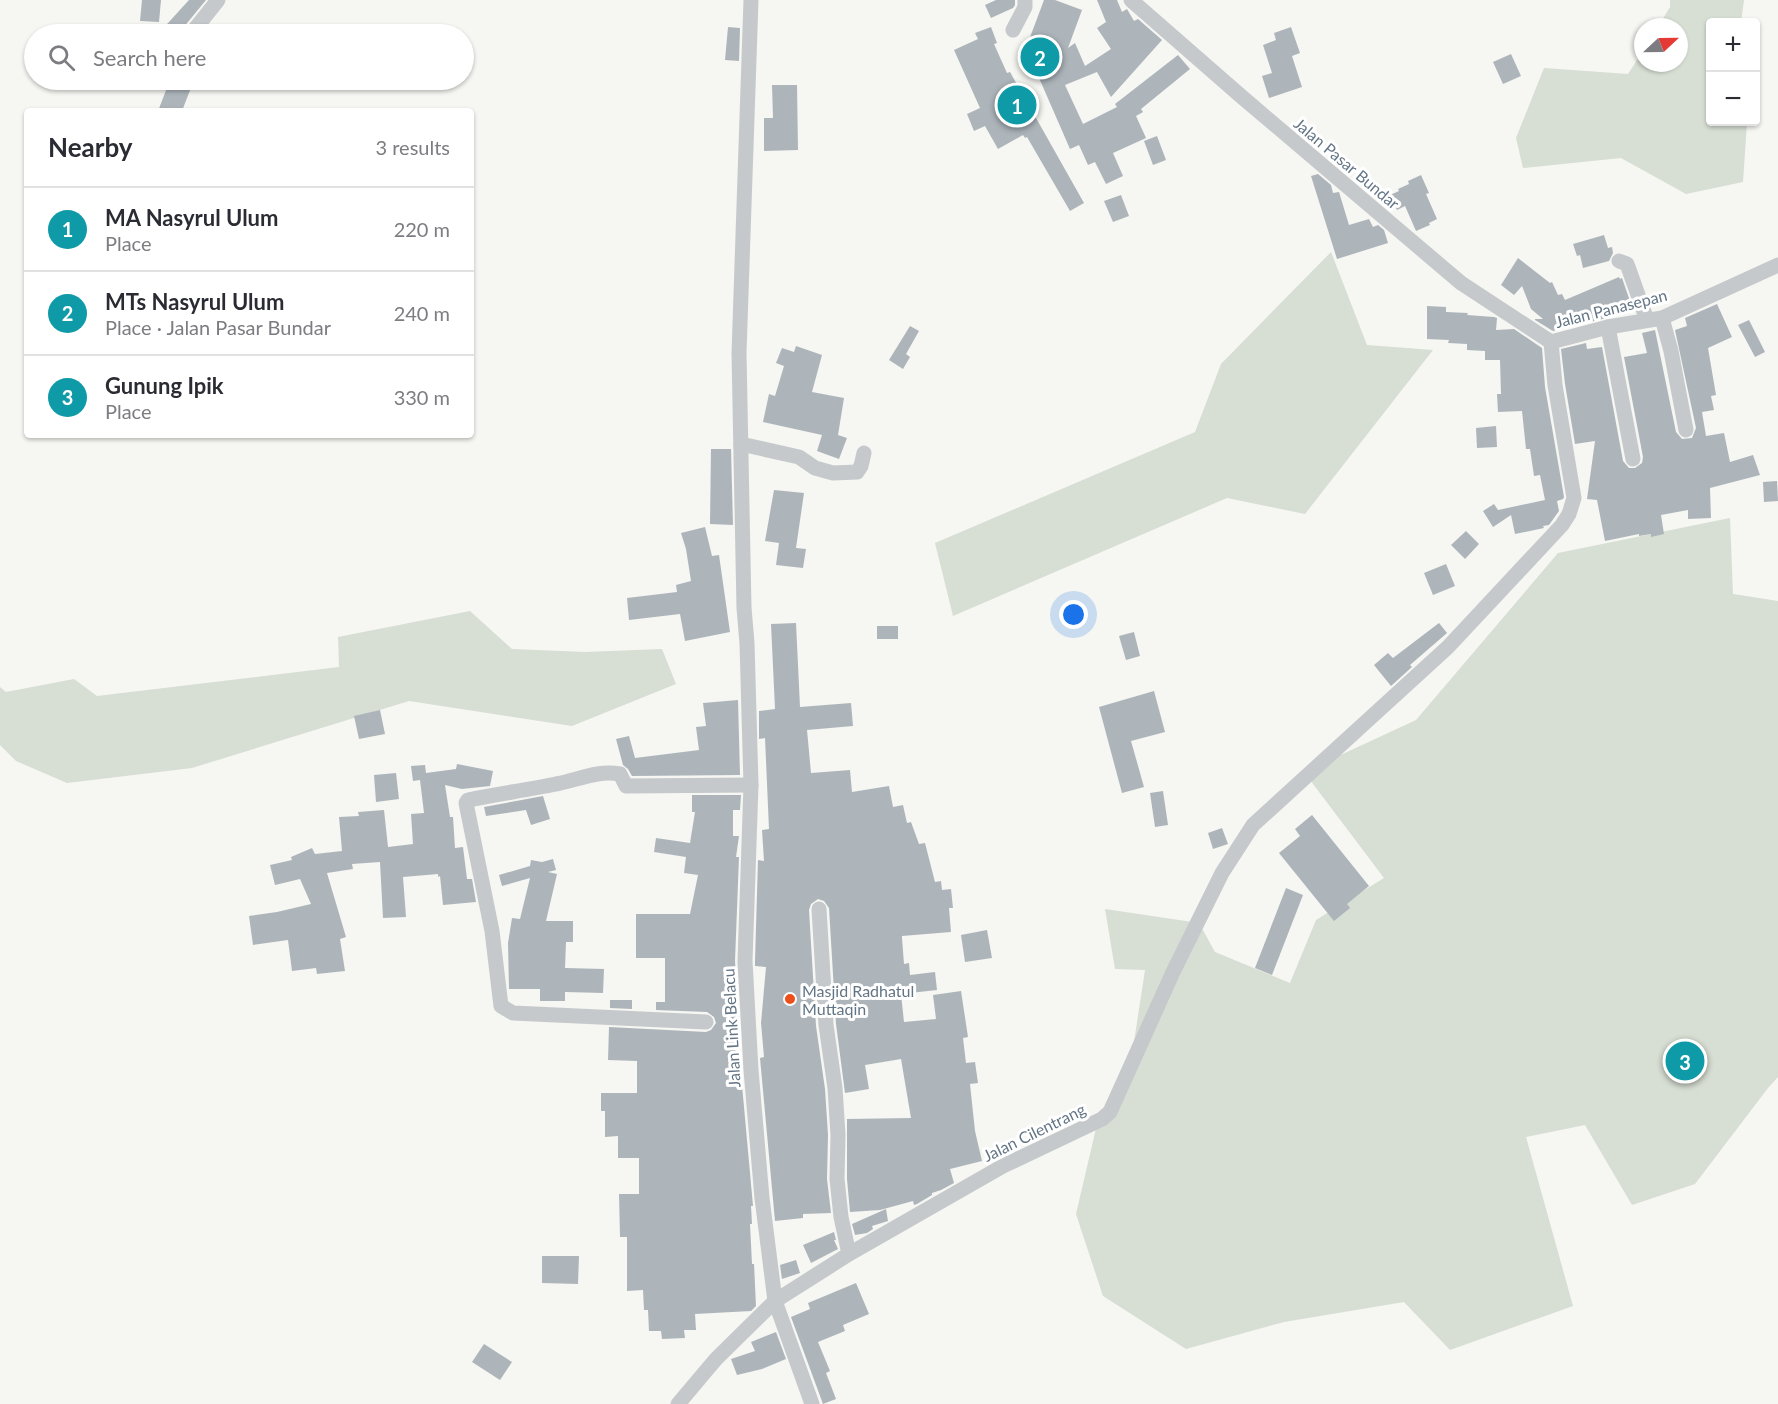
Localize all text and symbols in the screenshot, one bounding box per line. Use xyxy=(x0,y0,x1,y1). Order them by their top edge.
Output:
north arrow xyxy=(1634,18,1688,72)
map controls xyxy=(1706,18,1760,126)
button: + xyxy=(1706,18,1760,72)
search box xyxy=(24,24,474,90)
pin: 2 xyxy=(1020,34,1060,80)
icon: search xyxy=(45,41,78,74)
text: Search here xyxy=(93,44,206,71)
button: − xyxy=(1706,72,1760,126)
pin: 1 xyxy=(998,82,1036,128)
street label: Jalan Pasar Bundar xyxy=(1290,113,1404,213)
text: Nearby xyxy=(48,131,133,163)
text: 3 results xyxy=(375,135,450,159)
text: MA Nasyrul Ulum xyxy=(105,204,278,231)
text: 1 xyxy=(62,217,73,241)
text: 220 m xyxy=(394,217,450,241)
text: Place xyxy=(105,231,152,255)
street label: Jalan Panasepan xyxy=(1553,285,1669,331)
text: MTs Nasyrul Ulum xyxy=(105,288,284,315)
text: 2 xyxy=(62,301,73,325)
text: 240 m xyxy=(394,301,450,325)
text: Place · Jalan Pasar Bundar xyxy=(105,315,331,339)
text: Gunung Ipik xyxy=(105,372,224,399)
text: 3 xyxy=(62,385,73,409)
text: 330 m xyxy=(394,385,450,409)
text: Place xyxy=(105,399,152,423)
your location xyxy=(1059,600,1088,629)
street label: Jalan Link Belacu xyxy=(718,968,744,1088)
place label: Masjid Radhatul Muttaqin xyxy=(802,981,914,1018)
marker: Masjid Radhatul Muttaqin xyxy=(783,992,797,1006)
pin: 3 xyxy=(1666,1038,1704,1084)
street label: Jalan Cilentrang xyxy=(980,1099,1088,1165)

